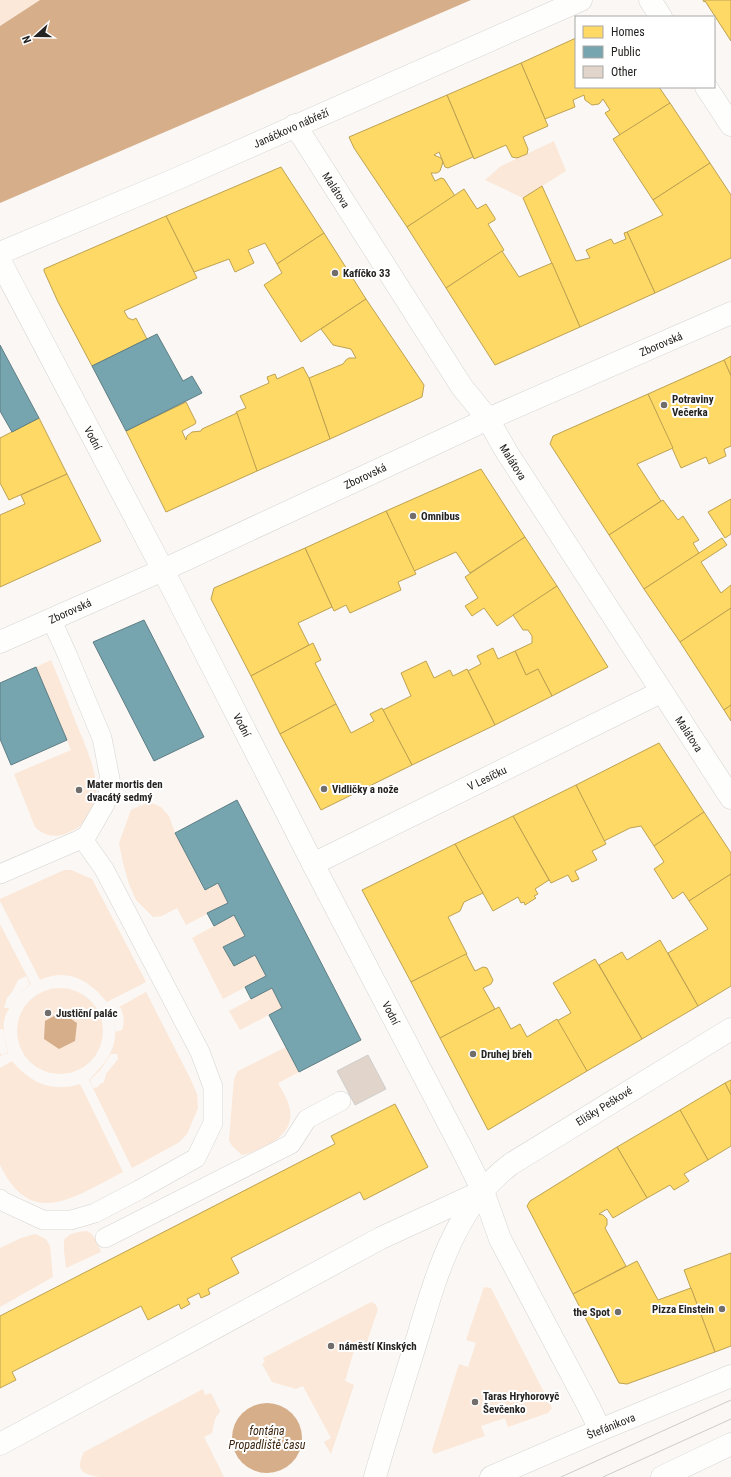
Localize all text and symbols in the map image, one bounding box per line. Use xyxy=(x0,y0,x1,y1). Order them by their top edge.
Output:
north arrow xyxy=(16,16,56,56)
legend xyxy=(575,16,715,88)
text: Homes xyxy=(611,25,645,39)
text: N xyxy=(20,34,34,45)
text: Public xyxy=(611,45,641,59)
text: Other xyxy=(611,65,637,79)
street label: Janáčkovo nábřeží xyxy=(251,106,331,151)
street label: Malátova xyxy=(319,170,352,211)
place label: Kafíčko 33 xyxy=(343,267,391,280)
marker: Kafíčko 33 xyxy=(330,268,340,278)
street label: Zborovská xyxy=(638,330,685,359)
place label: Potraviny Večerka xyxy=(672,393,714,419)
marker: Potraviny Večerka xyxy=(659,400,669,410)
street label: Vodní xyxy=(81,424,104,453)
street label: Malátova xyxy=(497,442,529,483)
street label: Zborovská xyxy=(342,461,389,492)
place label: Omnibus xyxy=(421,510,460,523)
marker: Omnibus xyxy=(408,511,418,521)
street label: Zborovská xyxy=(47,596,94,627)
street label: Vodní xyxy=(230,711,253,740)
street label: Malátova xyxy=(672,714,705,755)
street label: V Lesíčku xyxy=(465,763,509,794)
place label: Mater mortis den dvacátý sedmý xyxy=(87,778,163,804)
place label: Vidličky a nože xyxy=(332,783,399,796)
marker: Vidličky a nože xyxy=(319,784,329,794)
marker: Mater mortis den dvacátý sedmý xyxy=(74,785,84,795)
street label: Vodní xyxy=(379,999,402,1028)
place label: Justiční palác xyxy=(56,1007,117,1020)
marker: Justiční palác xyxy=(43,1008,53,1018)
place label: Druhej břeh xyxy=(481,1048,532,1061)
marker: Druhej břeh xyxy=(468,1049,478,1059)
street label: Elišky Peškové xyxy=(574,1084,635,1129)
place label: Pizza Einstein xyxy=(652,1303,714,1316)
marker: Pizza Einstein xyxy=(717,1304,727,1314)
place label: the Spot xyxy=(573,1306,611,1319)
marker: the Spot xyxy=(613,1307,623,1317)
place label: náměstí Kinských xyxy=(339,1340,417,1353)
marker: náměstí Kinských xyxy=(326,1341,336,1351)
place label: Taras Hryhorovyč Ševčenko xyxy=(483,1390,559,1416)
marker: Taras Hryhorovyč Ševčenko xyxy=(470,1397,480,1407)
street label: Štefánikova xyxy=(585,1411,637,1442)
water label: fontána Propadliště času xyxy=(229,1424,306,1452)

